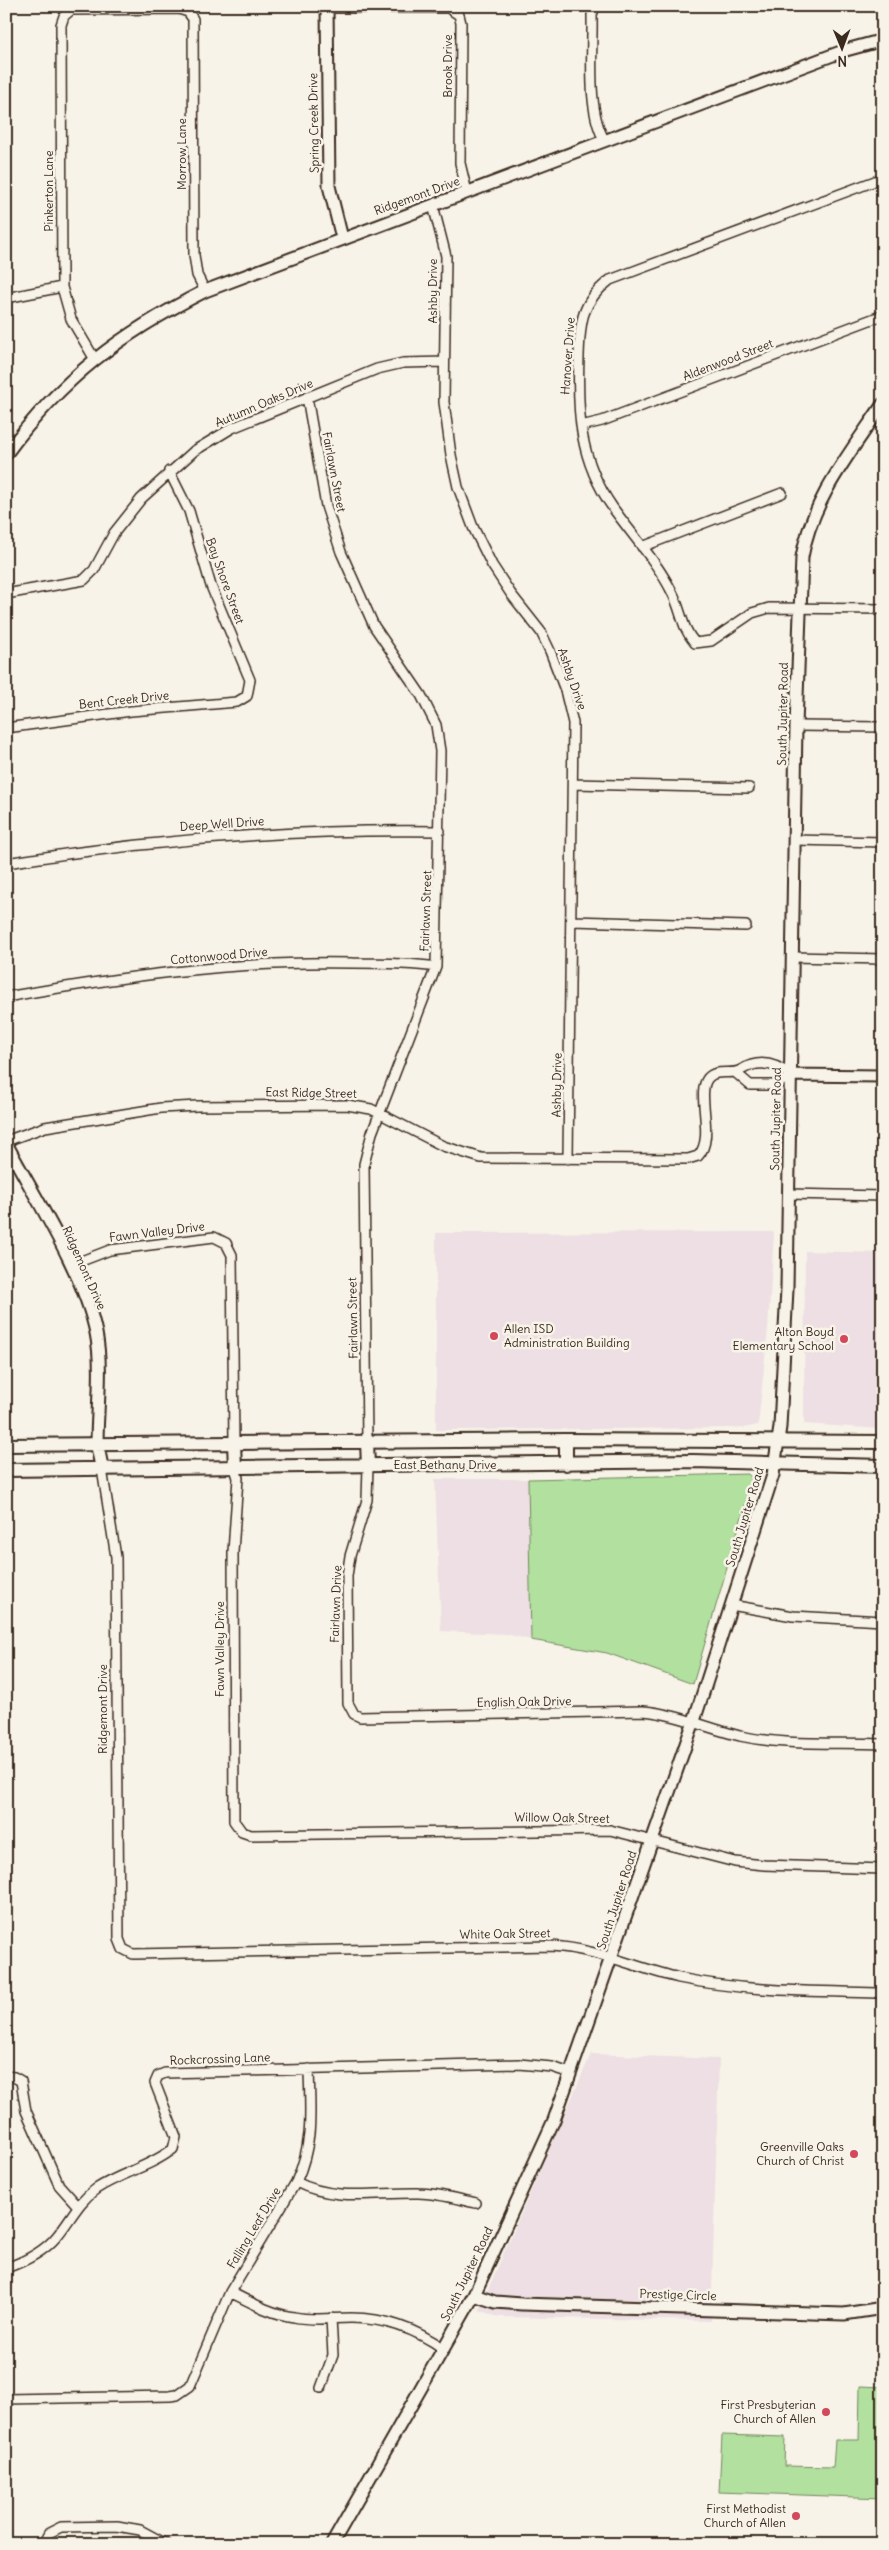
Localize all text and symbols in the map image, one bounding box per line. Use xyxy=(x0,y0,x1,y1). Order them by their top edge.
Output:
north arrow xyxy=(816,22,866,72)
street label: Brook Drive xyxy=(440,34,455,98)
text: N xyxy=(837,52,847,70)
street label: Spring Creek Drive xyxy=(305,73,322,173)
street label: Morrow Lane xyxy=(174,118,189,190)
street label: Pinkerton Lane xyxy=(41,150,56,232)
street label: Ridgemont Drive xyxy=(372,173,462,218)
street label: Ashby Drive xyxy=(425,259,440,323)
street label: Hanover Drive xyxy=(557,317,578,395)
street label: Aldenwood Street xyxy=(681,335,775,384)
street label: Autumn Oaks Drive xyxy=(213,375,315,430)
street label: Fairlawn Street xyxy=(319,430,350,513)
street label: Bay Shore Street xyxy=(203,536,248,626)
street label: Ashby Drive xyxy=(555,646,590,712)
street label: South Jupiter Road xyxy=(774,662,791,766)
street label: Bent Creek Drive xyxy=(78,687,170,712)
street label: Deep Well Drive xyxy=(179,813,265,834)
street label: Fairlawn Street xyxy=(417,870,434,952)
street label: Cottonwood Drive xyxy=(170,944,268,967)
street label: Ashby Drive xyxy=(548,1052,565,1118)
street label: South Jupiter Road xyxy=(767,1067,784,1171)
street label: East Ridge Street xyxy=(265,1084,357,1101)
street label: Fawn Valley Drive xyxy=(108,1218,206,1245)
street label: Ridgemont Drive xyxy=(59,1224,110,1312)
street label: Fairlawn Street xyxy=(344,1277,361,1359)
place label: Allen ISD Administration Building xyxy=(504,1321,630,1350)
place label: Alton Boyd Elementary School xyxy=(733,1324,834,1353)
marker: Allen ISD Administration Building xyxy=(488,1330,500,1342)
marker: Alton Boyd Elementary School xyxy=(838,1333,850,1345)
street label: East Bethany Drive xyxy=(393,1457,497,1472)
street label: South Jupiter Road xyxy=(722,1465,767,1568)
street label: Fairlawn Drive xyxy=(327,1565,344,1643)
street label: Fawn Valley Drive xyxy=(212,1601,227,1697)
street label: Ridgemont Drive xyxy=(95,1664,110,1754)
street label: English Oak Drive xyxy=(476,1693,571,1710)
street label: Willow Oak Street xyxy=(514,1809,610,1826)
street label: South Jupiter Road xyxy=(593,1848,640,1951)
street label: White Oak Street xyxy=(459,1925,551,1942)
street label: Rockcrossing Lane xyxy=(169,2049,271,2068)
place label: Greenville Oaks Church of Christ xyxy=(756,2139,844,2168)
marker: Greenville Oaks Church of Christ xyxy=(848,2148,860,2160)
street label: Falling Leaf Drive xyxy=(223,2184,284,2271)
street label: South Jupiter Road xyxy=(437,2224,496,2323)
street label: Prestige Circle xyxy=(639,2286,717,2303)
place label: First Presbyterian Church of Allen xyxy=(720,2397,816,2426)
marker: First Presbyterian Church of Allen xyxy=(820,2406,832,2418)
place label: First Methodist Church of Allen xyxy=(704,2501,786,2530)
marker: First Methodist Church of Allen xyxy=(790,2510,802,2522)

